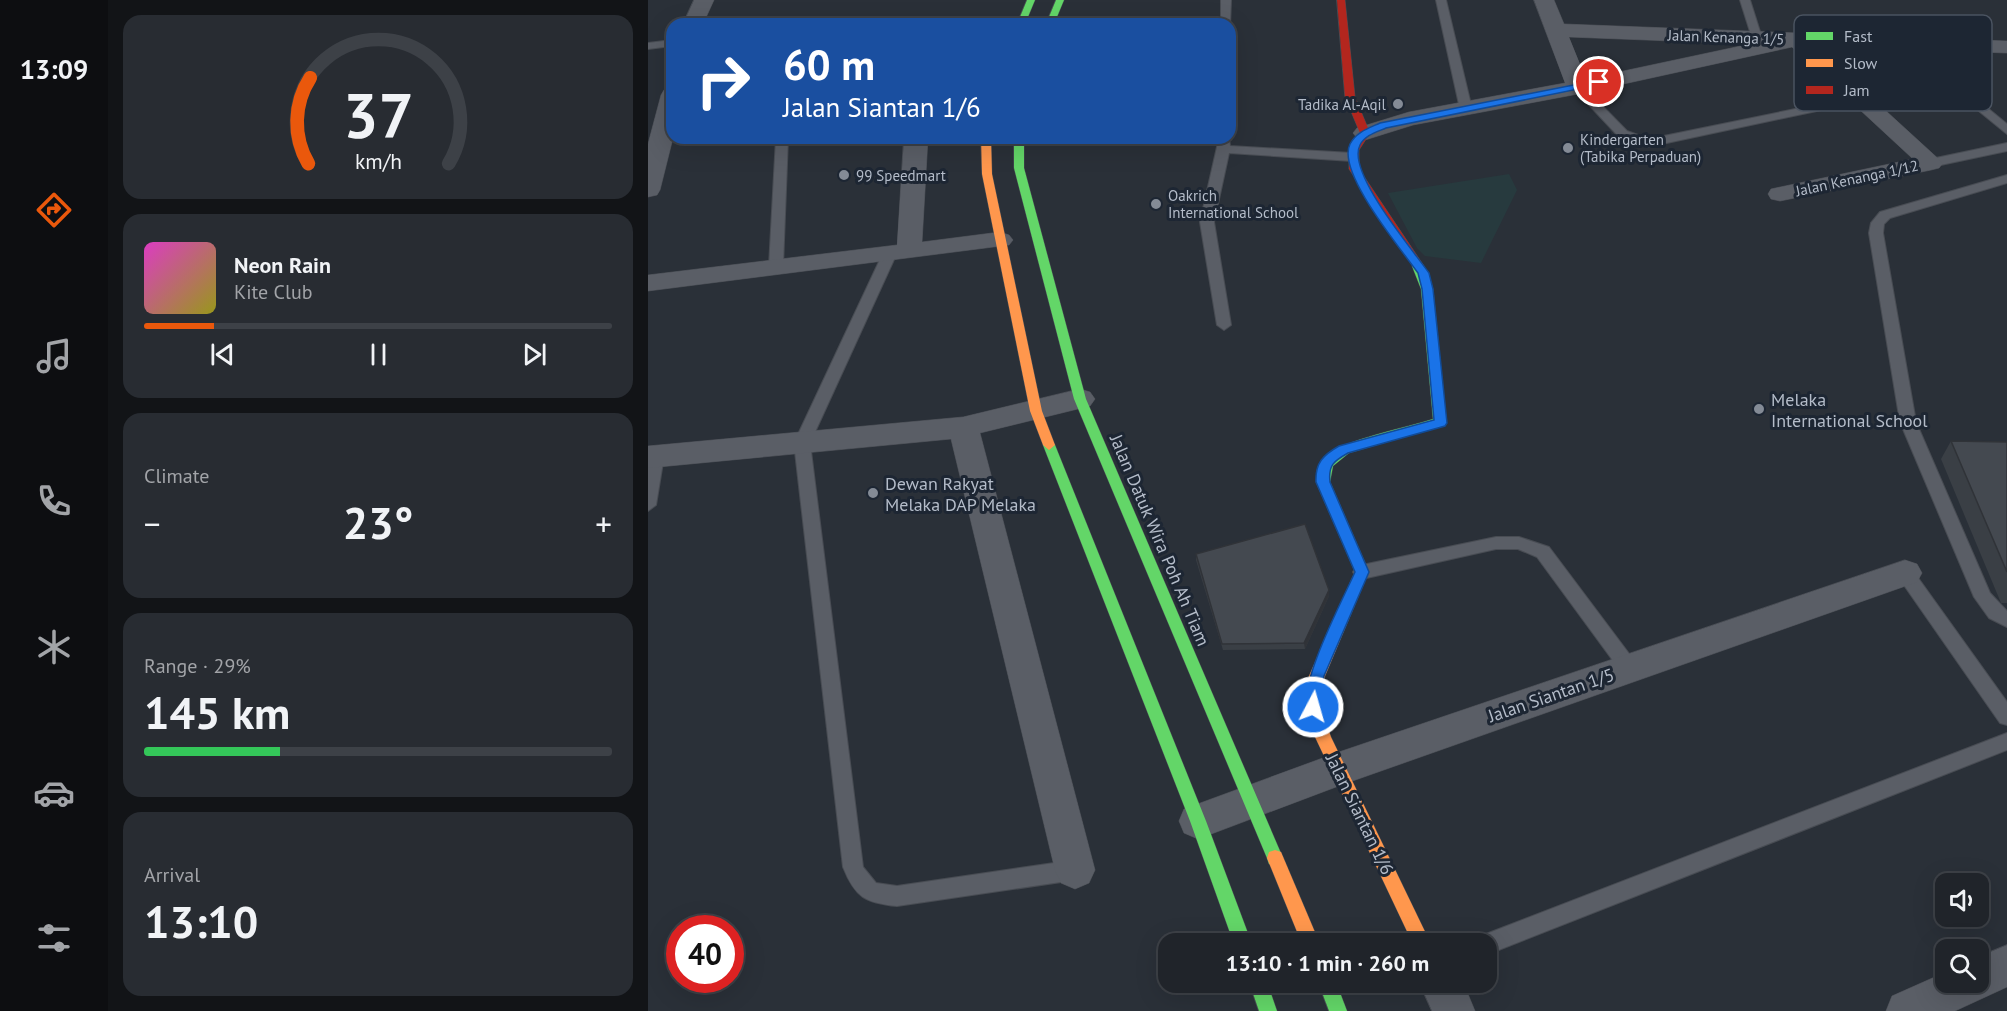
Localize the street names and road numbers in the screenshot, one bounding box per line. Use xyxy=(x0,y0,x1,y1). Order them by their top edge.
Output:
street label: Jalan Kenanga 1/5 xyxy=(1666,25,1785,49)
street label: Jalan Kenanga 1/12 xyxy=(1793,156,1920,201)
street label: Jalan Datuk Wira Poh Ah Tiam xyxy=(1105,430,1215,649)
street label: Jalan Siantan 1/5 xyxy=(1484,663,1617,728)
street label: Jalan Siantan 1/6 xyxy=(1320,749,1399,878)

